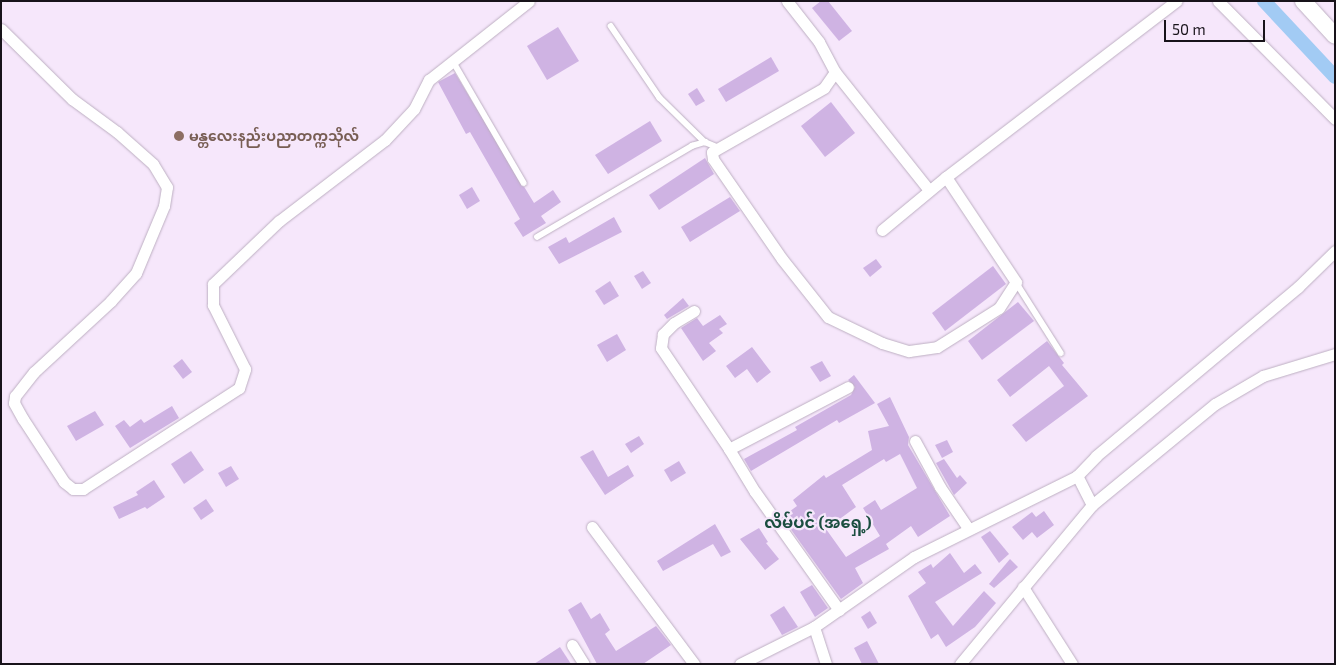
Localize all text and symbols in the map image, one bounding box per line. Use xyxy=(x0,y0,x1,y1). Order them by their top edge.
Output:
scale bar xyxy=(1166,10,1267,42)
text: 50 m xyxy=(1172,20,1206,38)
place label: မန္တလေးနည်းပညာတက္ကသိုလ် xyxy=(189,128,359,144)
marker: မန္တလေးနည်းပညာတက္ကသိုလ် xyxy=(173,130,185,142)
district label: လိမ်ပင် (အရှေ့) xyxy=(764,512,872,532)

